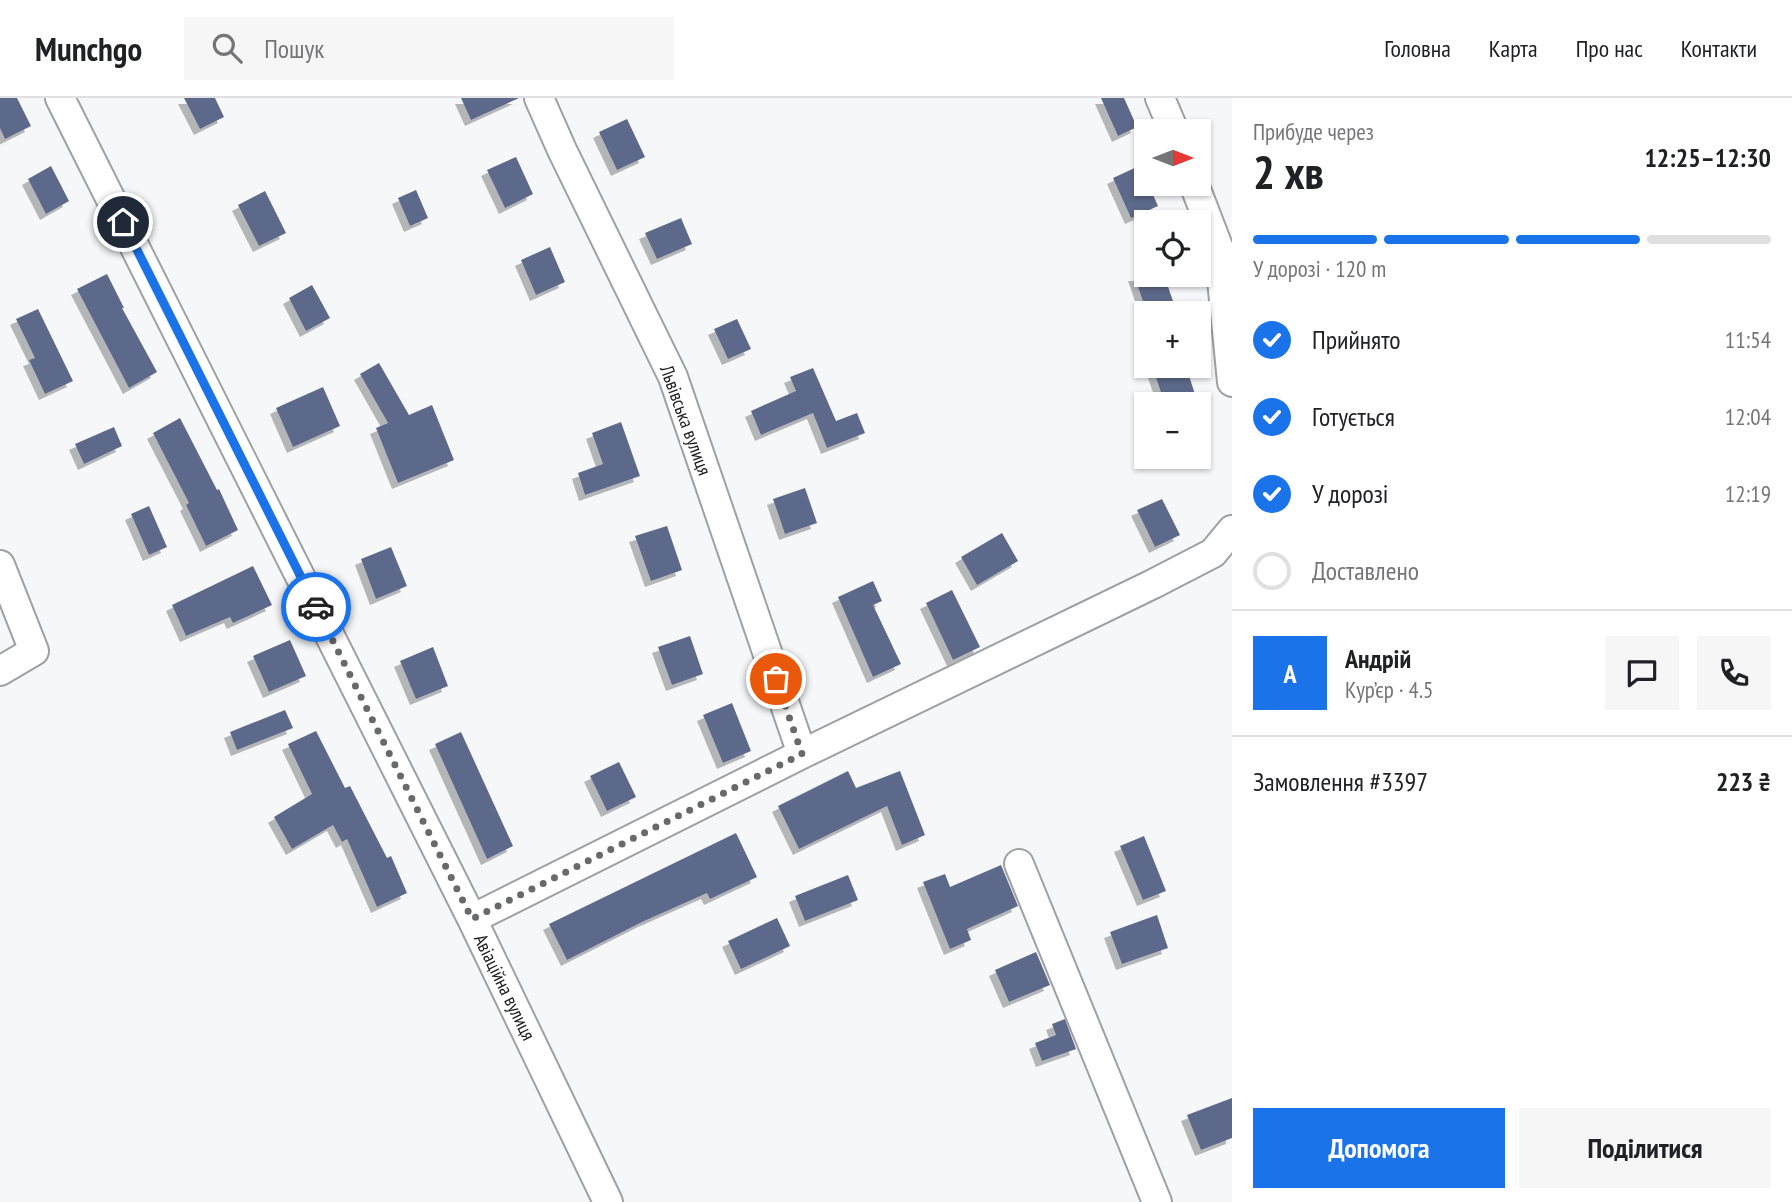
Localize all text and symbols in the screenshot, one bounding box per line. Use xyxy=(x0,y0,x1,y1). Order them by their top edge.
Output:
search box xyxy=(184,17,674,80)
text: Munchgo xyxy=(35,27,142,70)
icon: search xyxy=(208,29,246,67)
text: Пошук xyxy=(264,32,324,65)
text: Головна xyxy=(1384,33,1451,64)
text: Карта xyxy=(1489,33,1538,64)
text: Про нас xyxy=(1576,33,1643,64)
text: Контакти xyxy=(1681,33,1757,64)
text: Прибуде через xyxy=(1253,117,1374,146)
north arrow xyxy=(1134,119,1211,196)
map controls xyxy=(1134,119,1211,469)
text: 12:25–12:30 xyxy=(1644,141,1771,174)
text: 2 хв xyxy=(1253,142,1324,202)
pin xyxy=(93,192,153,252)
icon: home xyxy=(104,203,142,241)
button: locate xyxy=(1134,210,1211,287)
text: У дорозі · 120 m xyxy=(1253,254,1386,283)
button: + xyxy=(1134,301,1211,378)
icon: check xyxy=(1253,321,1291,359)
text: Прийнято xyxy=(1312,323,1400,356)
text: 11:54 xyxy=(1725,325,1771,354)
street label: Львівська вулиця xyxy=(655,361,717,478)
button: − xyxy=(1134,392,1211,469)
icon: check xyxy=(1253,398,1291,436)
text: Готується xyxy=(1312,400,1395,433)
text: 12:04 xyxy=(1725,402,1771,431)
icon: check xyxy=(1253,475,1291,513)
text: У дорозі xyxy=(1312,477,1389,510)
text: 12:19 xyxy=(1725,479,1771,508)
text: Доставлено xyxy=(1312,554,1419,587)
courier xyxy=(281,572,351,642)
icon: car xyxy=(297,588,335,626)
button: chat xyxy=(1605,636,1679,710)
button: phone xyxy=(1697,636,1771,710)
text: Андрій xyxy=(1345,642,1411,675)
pin xyxy=(746,649,806,709)
text: А xyxy=(1283,657,1297,690)
icon: bag xyxy=(757,660,795,698)
text: Кур’єр · 4.5 xyxy=(1345,675,1433,704)
text: Замовлення #3397 xyxy=(1253,765,1428,798)
text: 223 ₴ xyxy=(1716,765,1771,798)
street label: Авіаційна вулиця xyxy=(469,930,541,1044)
button: Допомога xyxy=(1253,1108,1505,1188)
button: Поділитися xyxy=(1519,1108,1771,1188)

